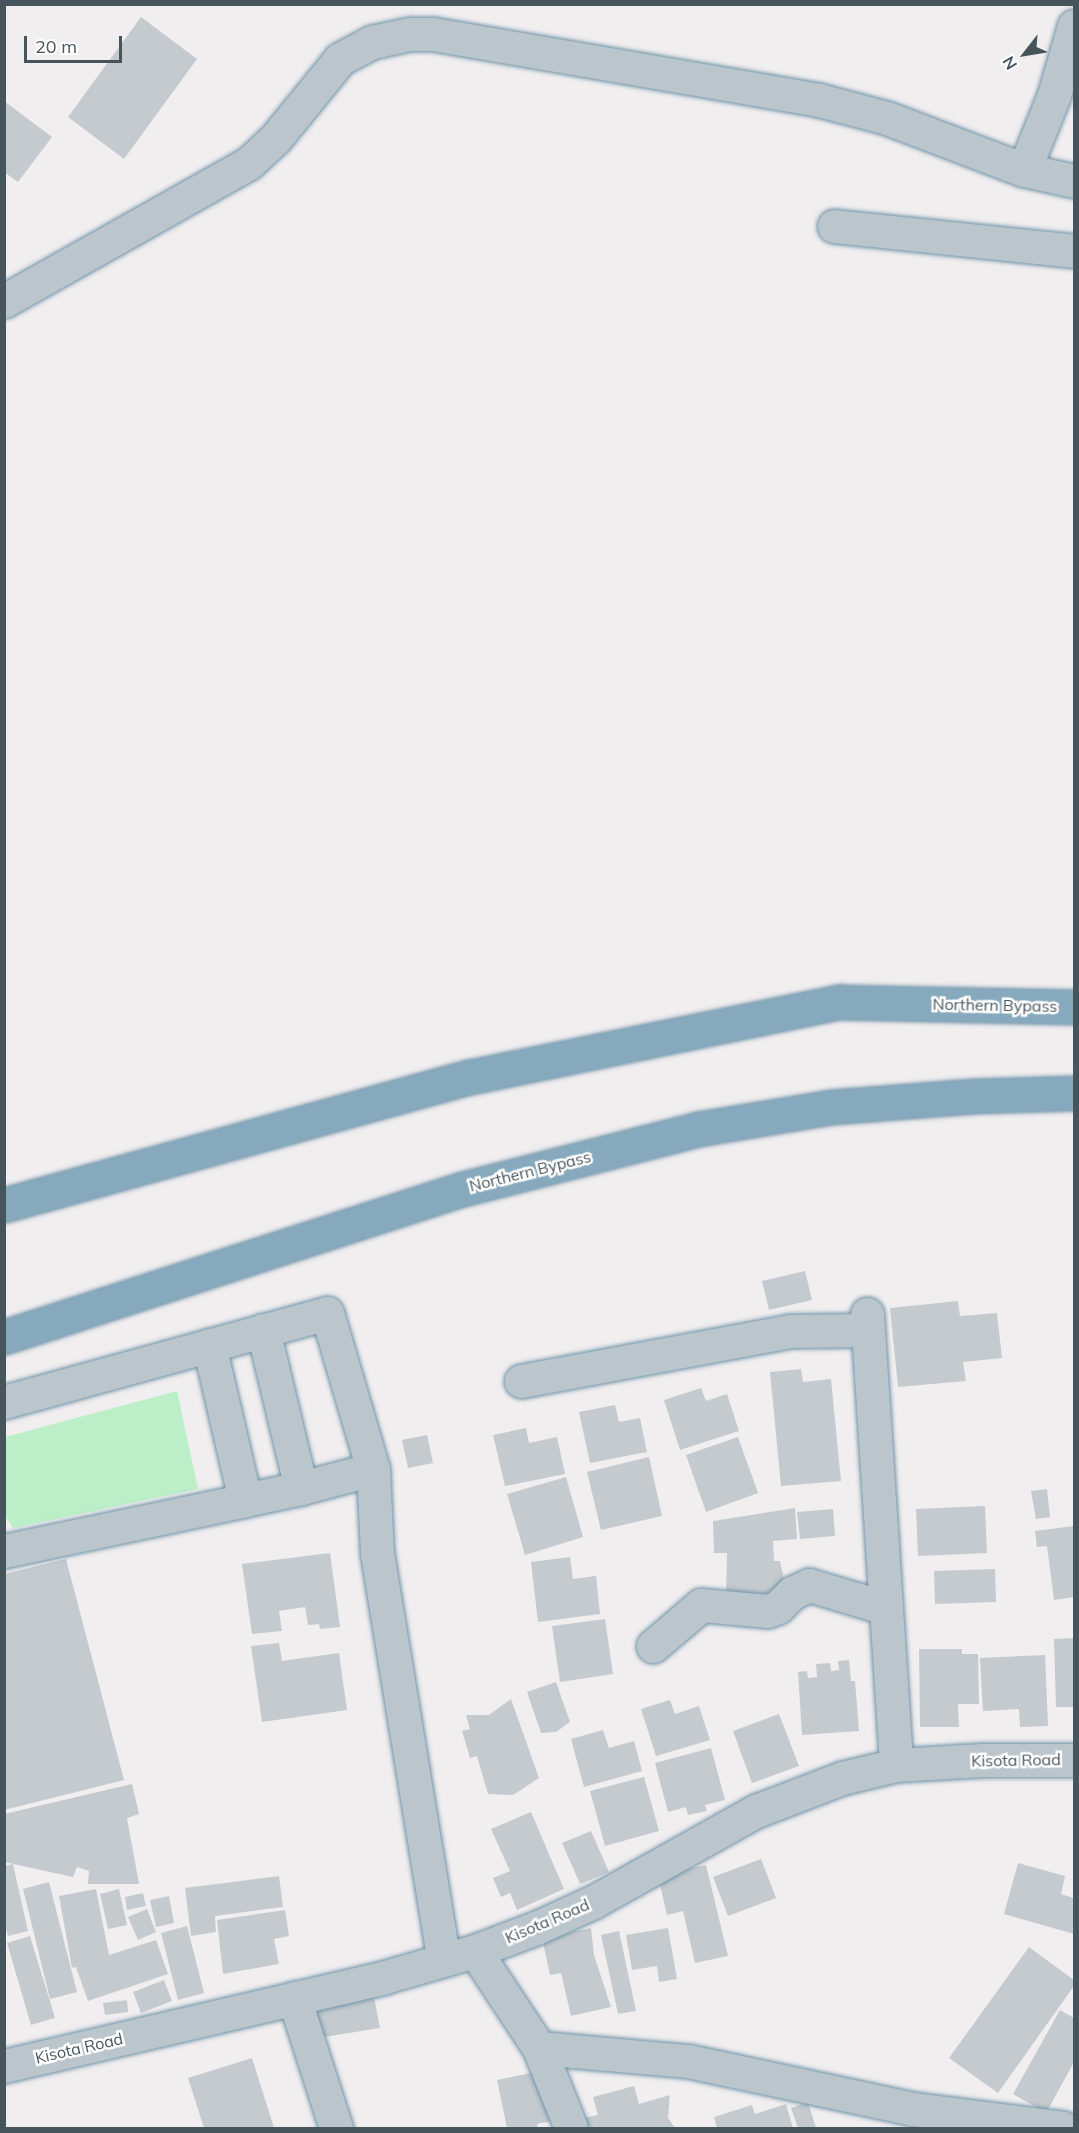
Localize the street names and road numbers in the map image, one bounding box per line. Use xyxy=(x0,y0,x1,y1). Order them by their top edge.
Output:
street label: Northern Bypass xyxy=(932,994,1058,1016)
street label: Northern Bypass xyxy=(467,1147,593,1195)
street label: Kisota Road xyxy=(971,1750,1061,1770)
street label: Kisota Road xyxy=(502,1895,592,1947)
street label: Kisota Road xyxy=(33,2029,125,2067)

